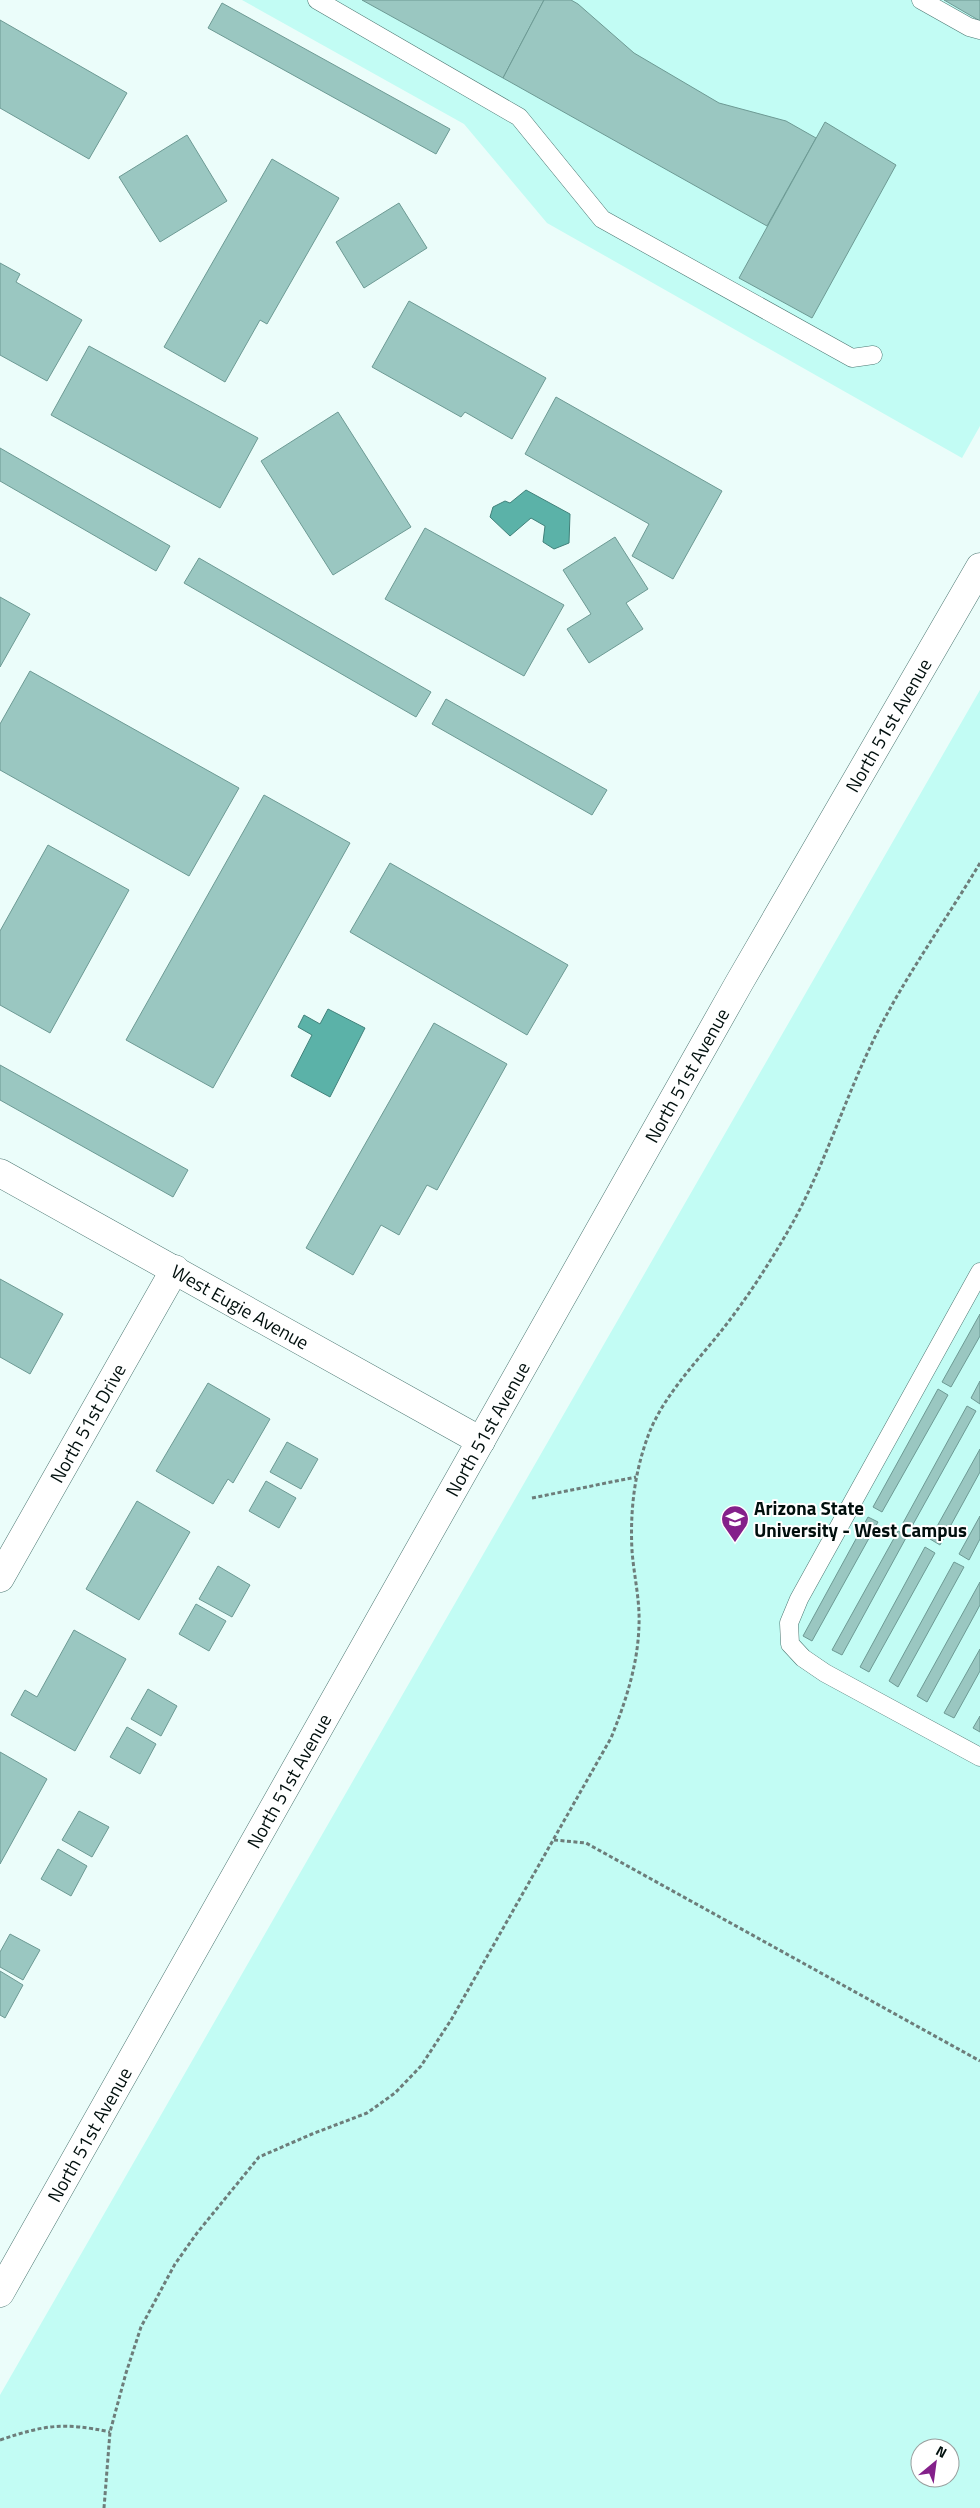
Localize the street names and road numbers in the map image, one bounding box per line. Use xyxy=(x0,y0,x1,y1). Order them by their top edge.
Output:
street label: North 51st Avenue xyxy=(838,652,938,798)
street label: North 51st Avenue xyxy=(637,1002,736,1148)
street label: West Eugie Avenue xyxy=(166,1256,315,1356)
street label: North 51st Avenue xyxy=(437,1356,537,1502)
street label: North 51st Drive xyxy=(42,1358,133,1488)
street label: North 51st Avenue xyxy=(239,1708,338,1853)
street label: North 51st Avenue xyxy=(39,2061,139,2207)

